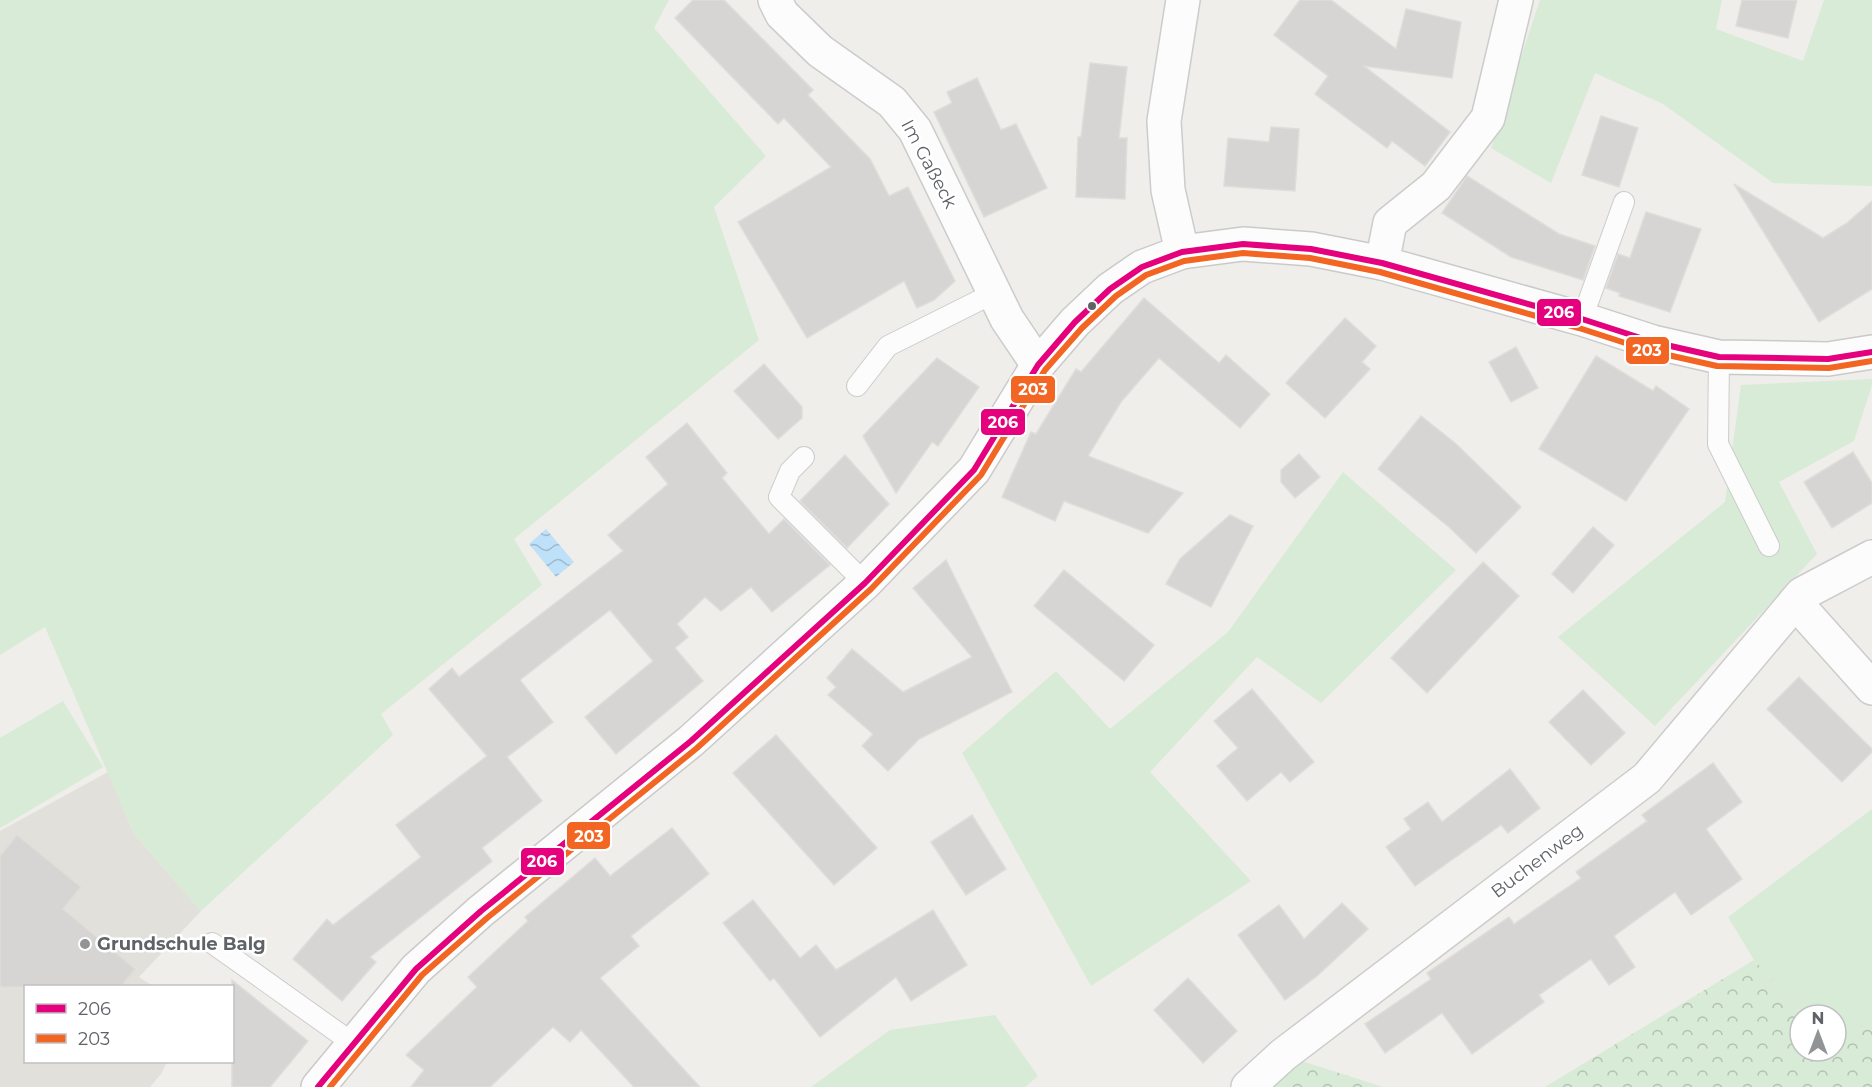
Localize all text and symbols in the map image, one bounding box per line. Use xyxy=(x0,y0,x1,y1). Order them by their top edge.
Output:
street label: Im Gaßeck xyxy=(896,116,962,212)
line badge: 206 xyxy=(1536,298,1582,327)
unlabelled marker xyxy=(1086,300,1098,312)
text: 206 xyxy=(1544,303,1574,322)
line badge: 203 xyxy=(1625,336,1670,365)
text: 203 xyxy=(1632,341,1662,360)
line badge: 203 xyxy=(1010,375,1056,404)
text: 203 xyxy=(1018,380,1048,399)
line badge: 206 xyxy=(980,408,1026,436)
text: 206 xyxy=(988,413,1018,432)
street label: Buchenweg xyxy=(1487,819,1587,903)
line badge: 203 xyxy=(566,821,611,850)
text: 203 xyxy=(574,827,604,846)
line badge: 206 xyxy=(520,847,565,876)
text: 206 xyxy=(527,852,557,871)
place label: Grundschule Balg xyxy=(97,933,266,955)
marker: Grundschule Balg xyxy=(78,937,92,951)
legend xyxy=(24,985,234,1063)
text: 206 xyxy=(78,998,111,1020)
north arrow xyxy=(1788,1003,1848,1063)
text: N xyxy=(1812,1009,1824,1028)
text: 203 xyxy=(78,1028,110,1050)

